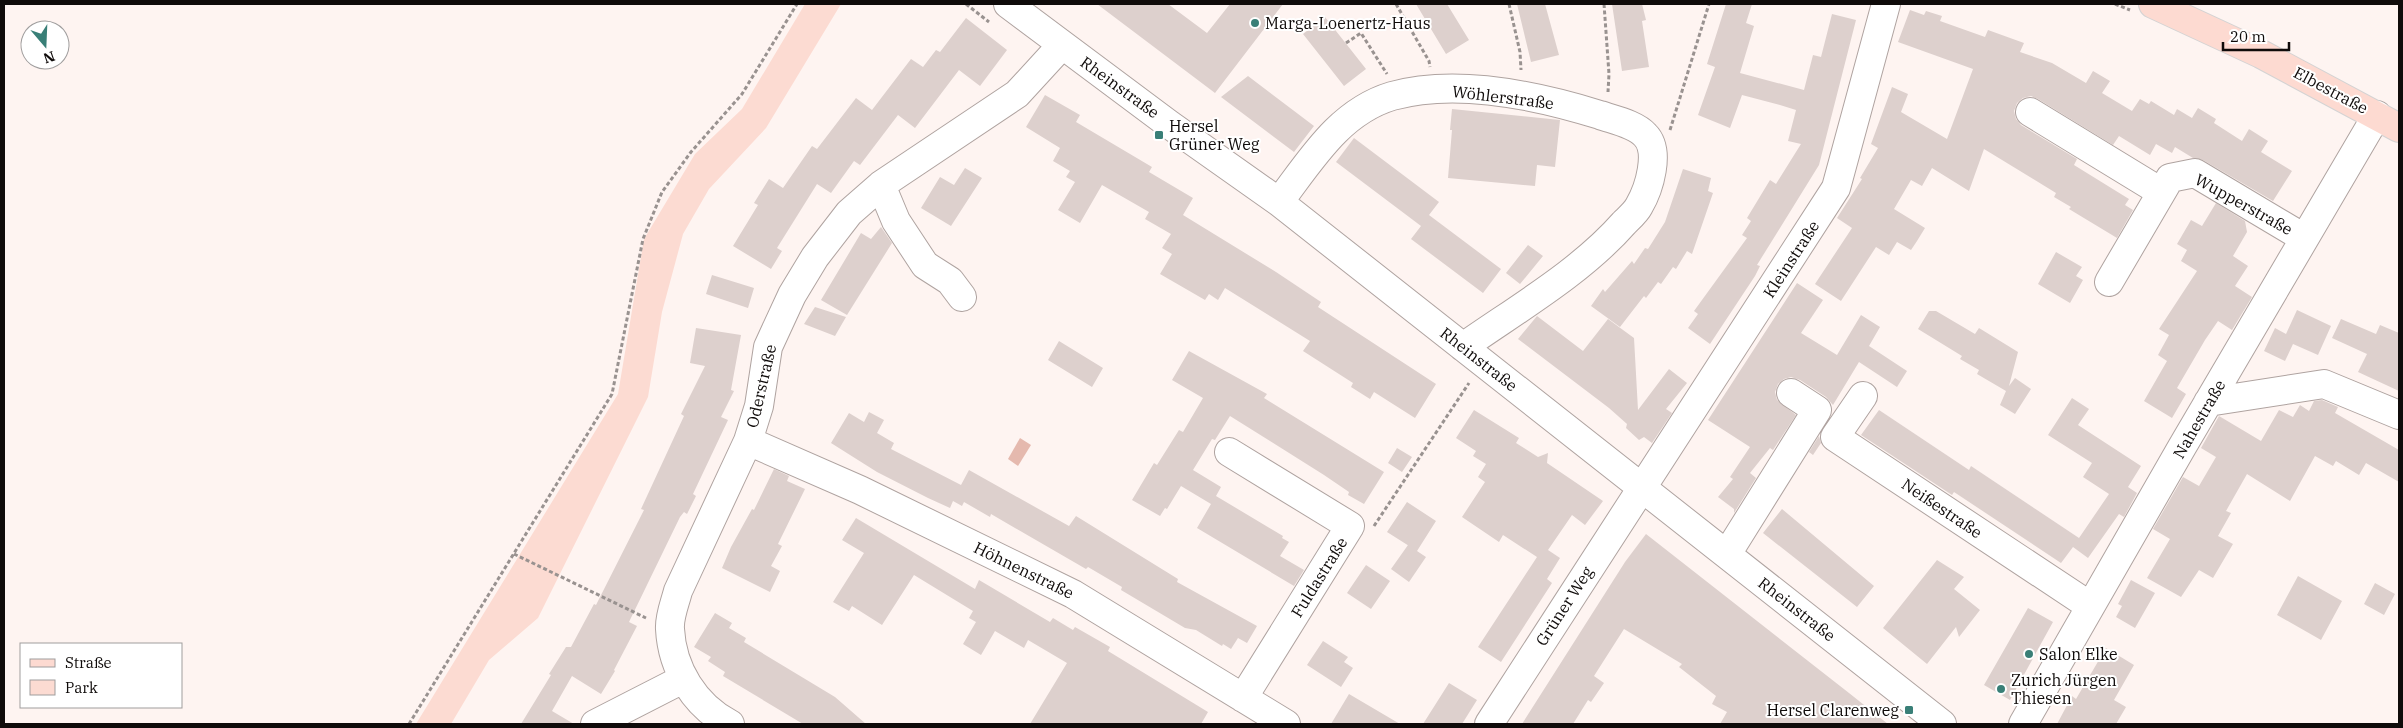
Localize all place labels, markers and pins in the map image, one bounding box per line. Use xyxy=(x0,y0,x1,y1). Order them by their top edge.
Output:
place label: Marga-Loenertz-Haus xyxy=(1265,13,1430,33)
marker: Marga-Loenertz-Haus xyxy=(1249,17,1261,29)
place label: Hersel Grüner Weg xyxy=(1169,116,1260,154)
marker: Hersel Grüner Weg xyxy=(1153,129,1165,141)
place label: Salon Elke xyxy=(2039,644,2118,664)
marker: Salon Elke xyxy=(2023,648,2035,660)
place label: Zurich Jürgen Thiesen xyxy=(2011,670,2117,708)
marker: Zurich Jürgen Thiesen xyxy=(1995,683,2007,695)
place label: Hersel Clarenweg xyxy=(1767,700,1899,720)
marker: Hersel Clarenweg xyxy=(1903,704,1915,716)

